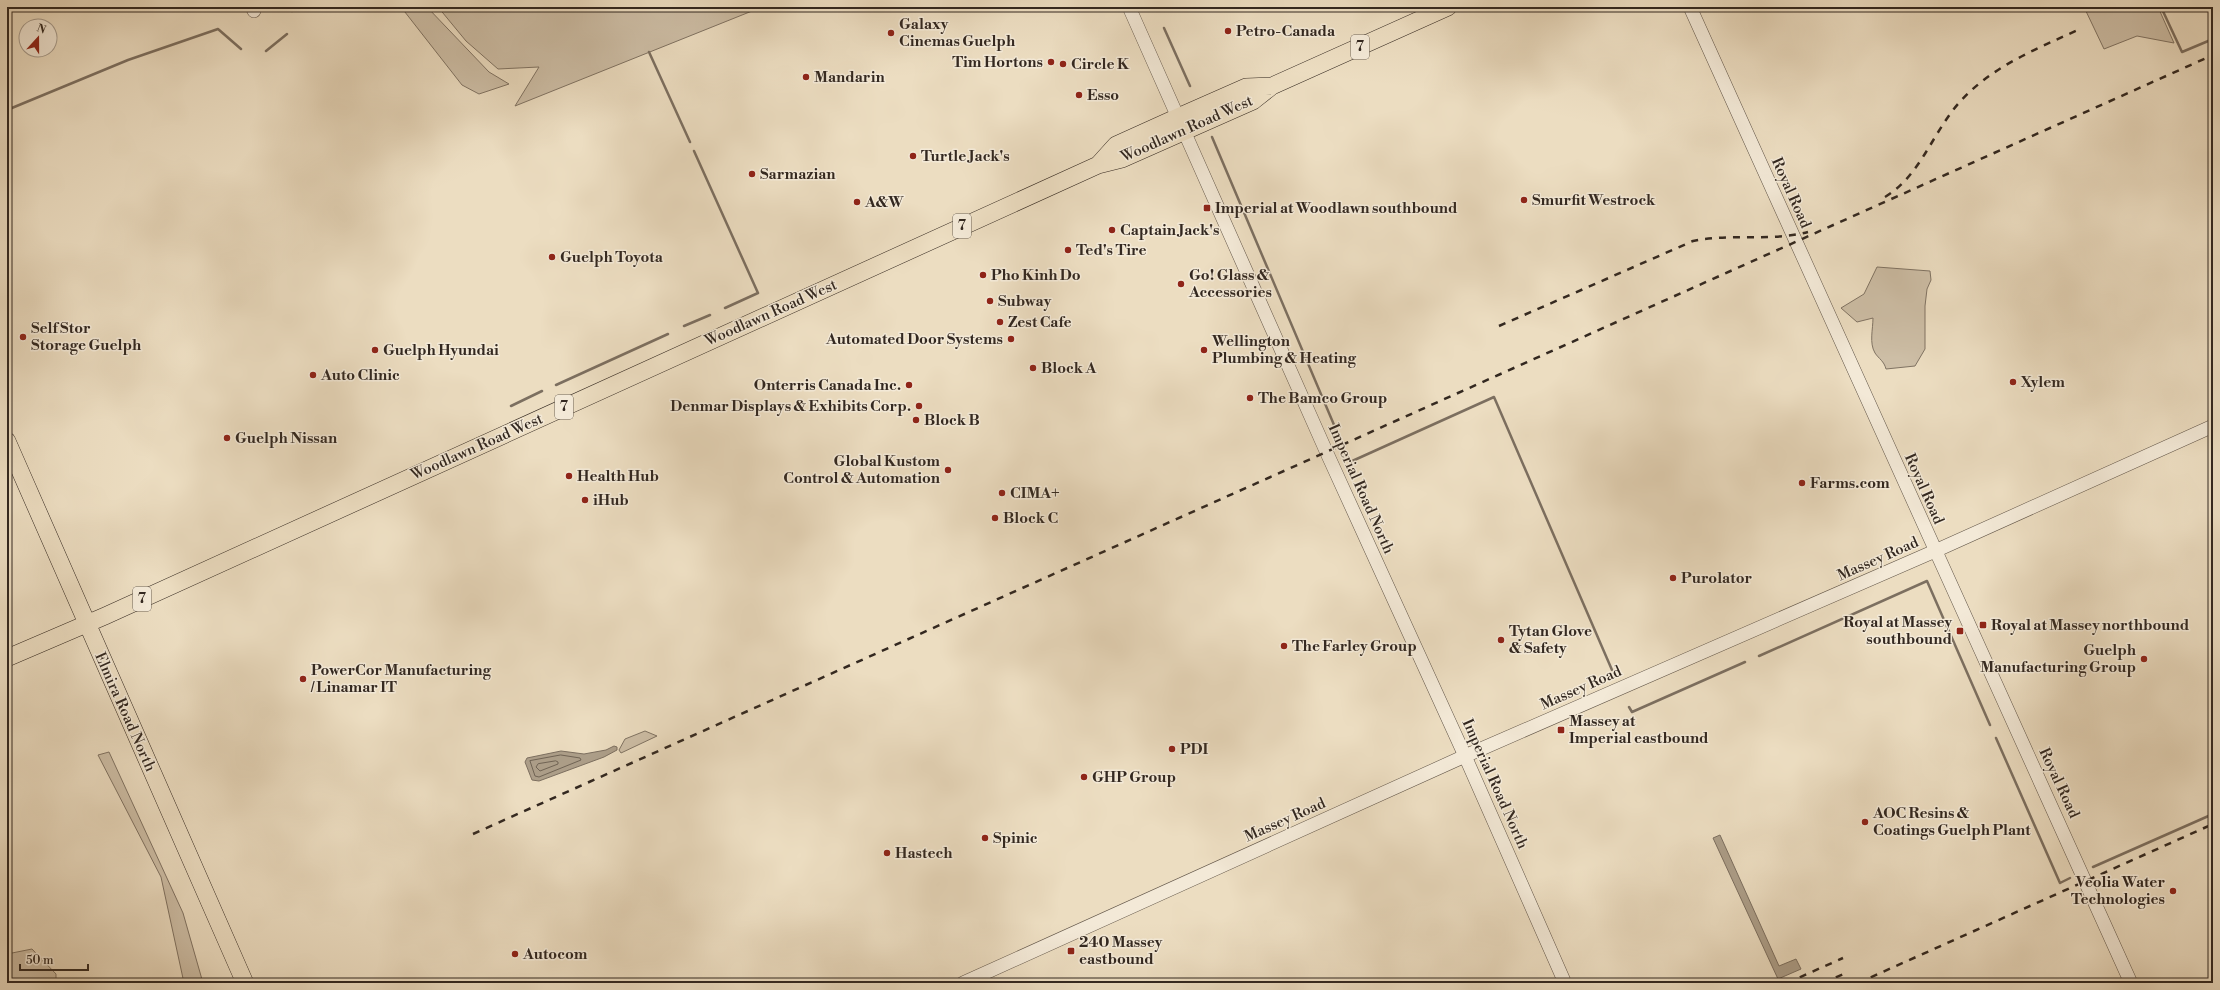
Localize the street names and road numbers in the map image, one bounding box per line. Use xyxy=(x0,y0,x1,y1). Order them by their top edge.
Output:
road number: 7 xyxy=(1351,35,1369,59)
street label: Woodlawn Road West xyxy=(1117,91,1257,167)
street label: Royal Road xyxy=(1767,155,1815,232)
road number: 7 xyxy=(953,214,971,238)
street label: Woodlawn Road West xyxy=(701,275,841,351)
road number: 7 xyxy=(555,395,573,419)
street label: Woodlawn Road West xyxy=(407,409,547,485)
street label: Imperial Road North xyxy=(1324,421,1398,557)
street label: Royal Road xyxy=(1900,451,1948,528)
street label: Massey Road xyxy=(1835,533,1922,585)
road number: 7 xyxy=(133,587,151,611)
street label: Elmira Road North xyxy=(90,649,160,775)
street label: Massey Road xyxy=(1538,662,1625,714)
street label: Imperial Road North xyxy=(1458,716,1532,852)
street label: Royal Road xyxy=(2034,745,2084,822)
street label: Massey Road xyxy=(1242,794,1329,846)

